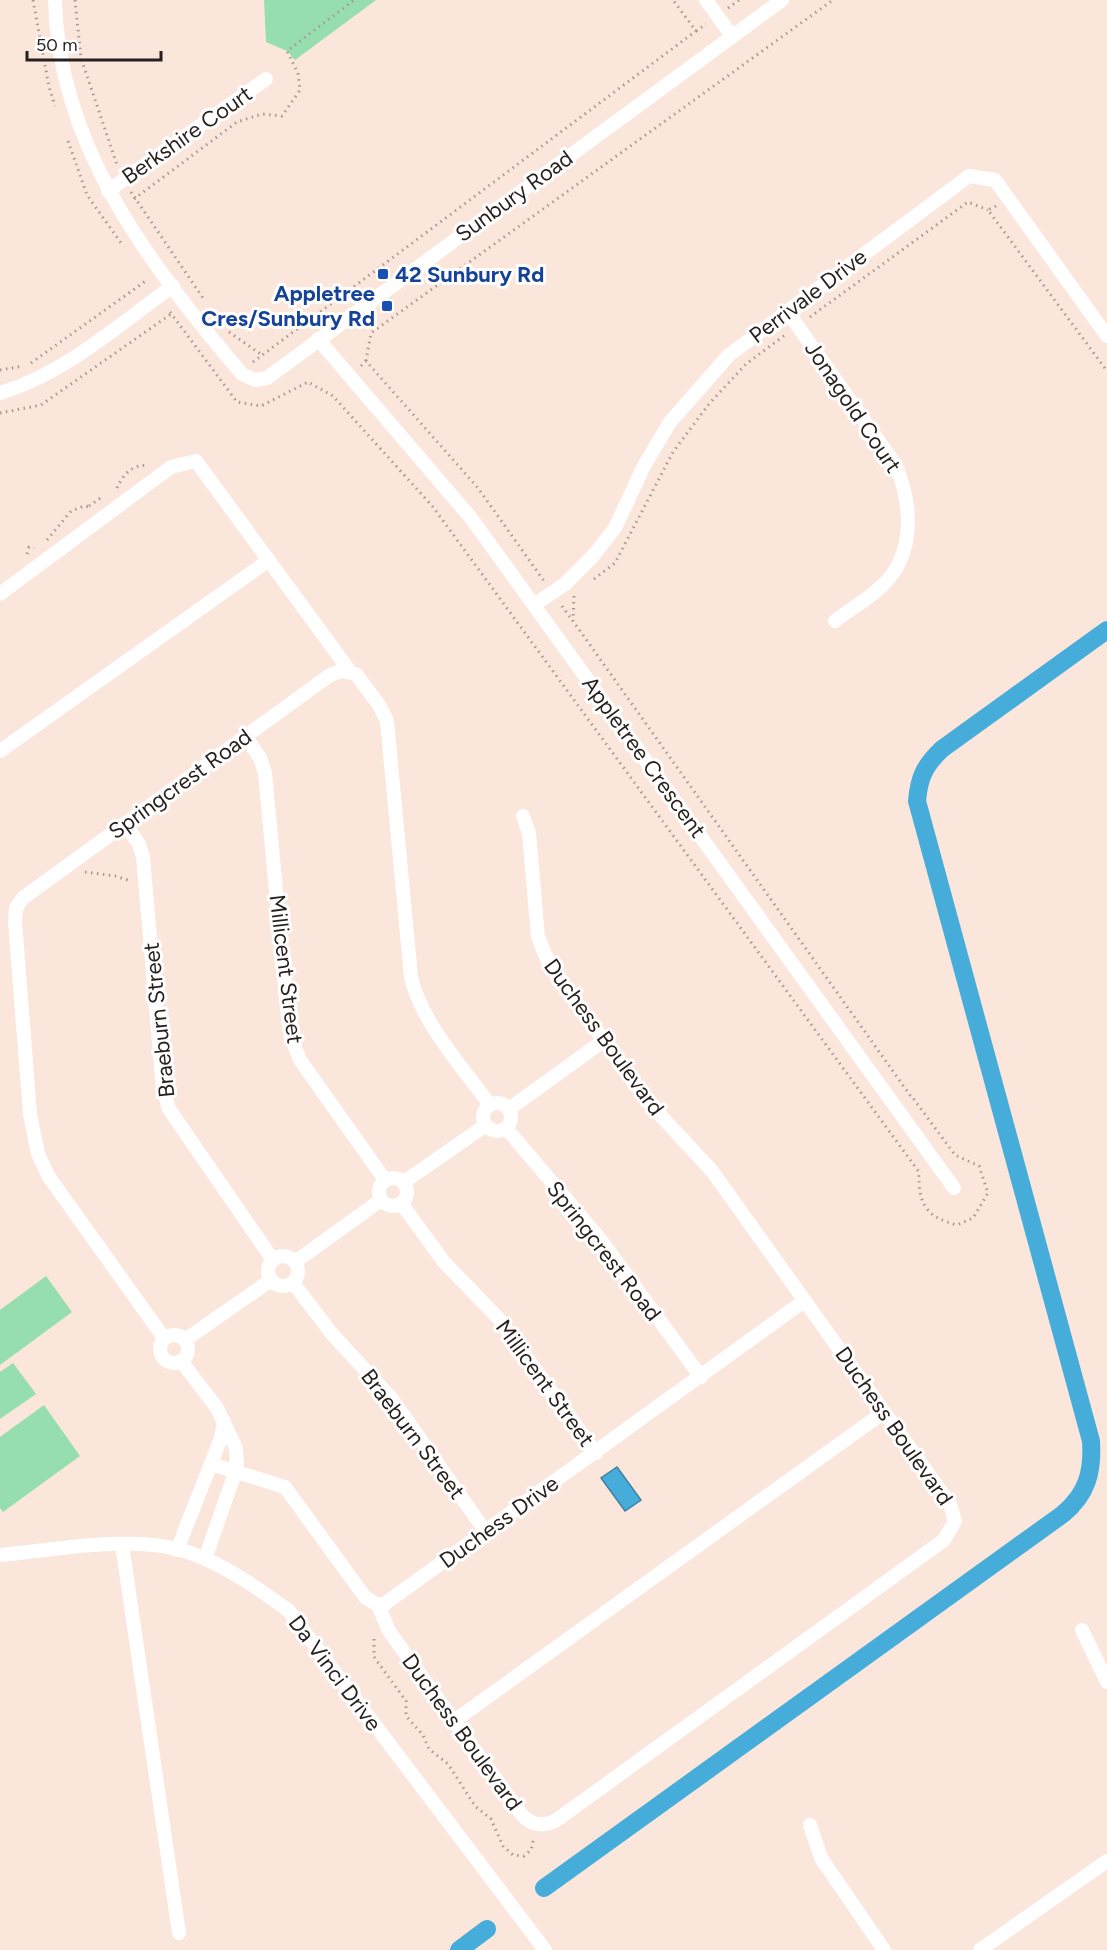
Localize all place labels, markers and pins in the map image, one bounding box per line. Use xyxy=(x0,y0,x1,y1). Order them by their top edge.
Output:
place label: 42 Sunbury Rd xyxy=(395,261,544,288)
marker: 42 Sunbury Rd xyxy=(376,267,390,281)
place label: Appletree Cres/Sunbury Rd xyxy=(201,280,375,332)
marker: Appletree Cres/Sunbury Rd xyxy=(380,299,394,313)

